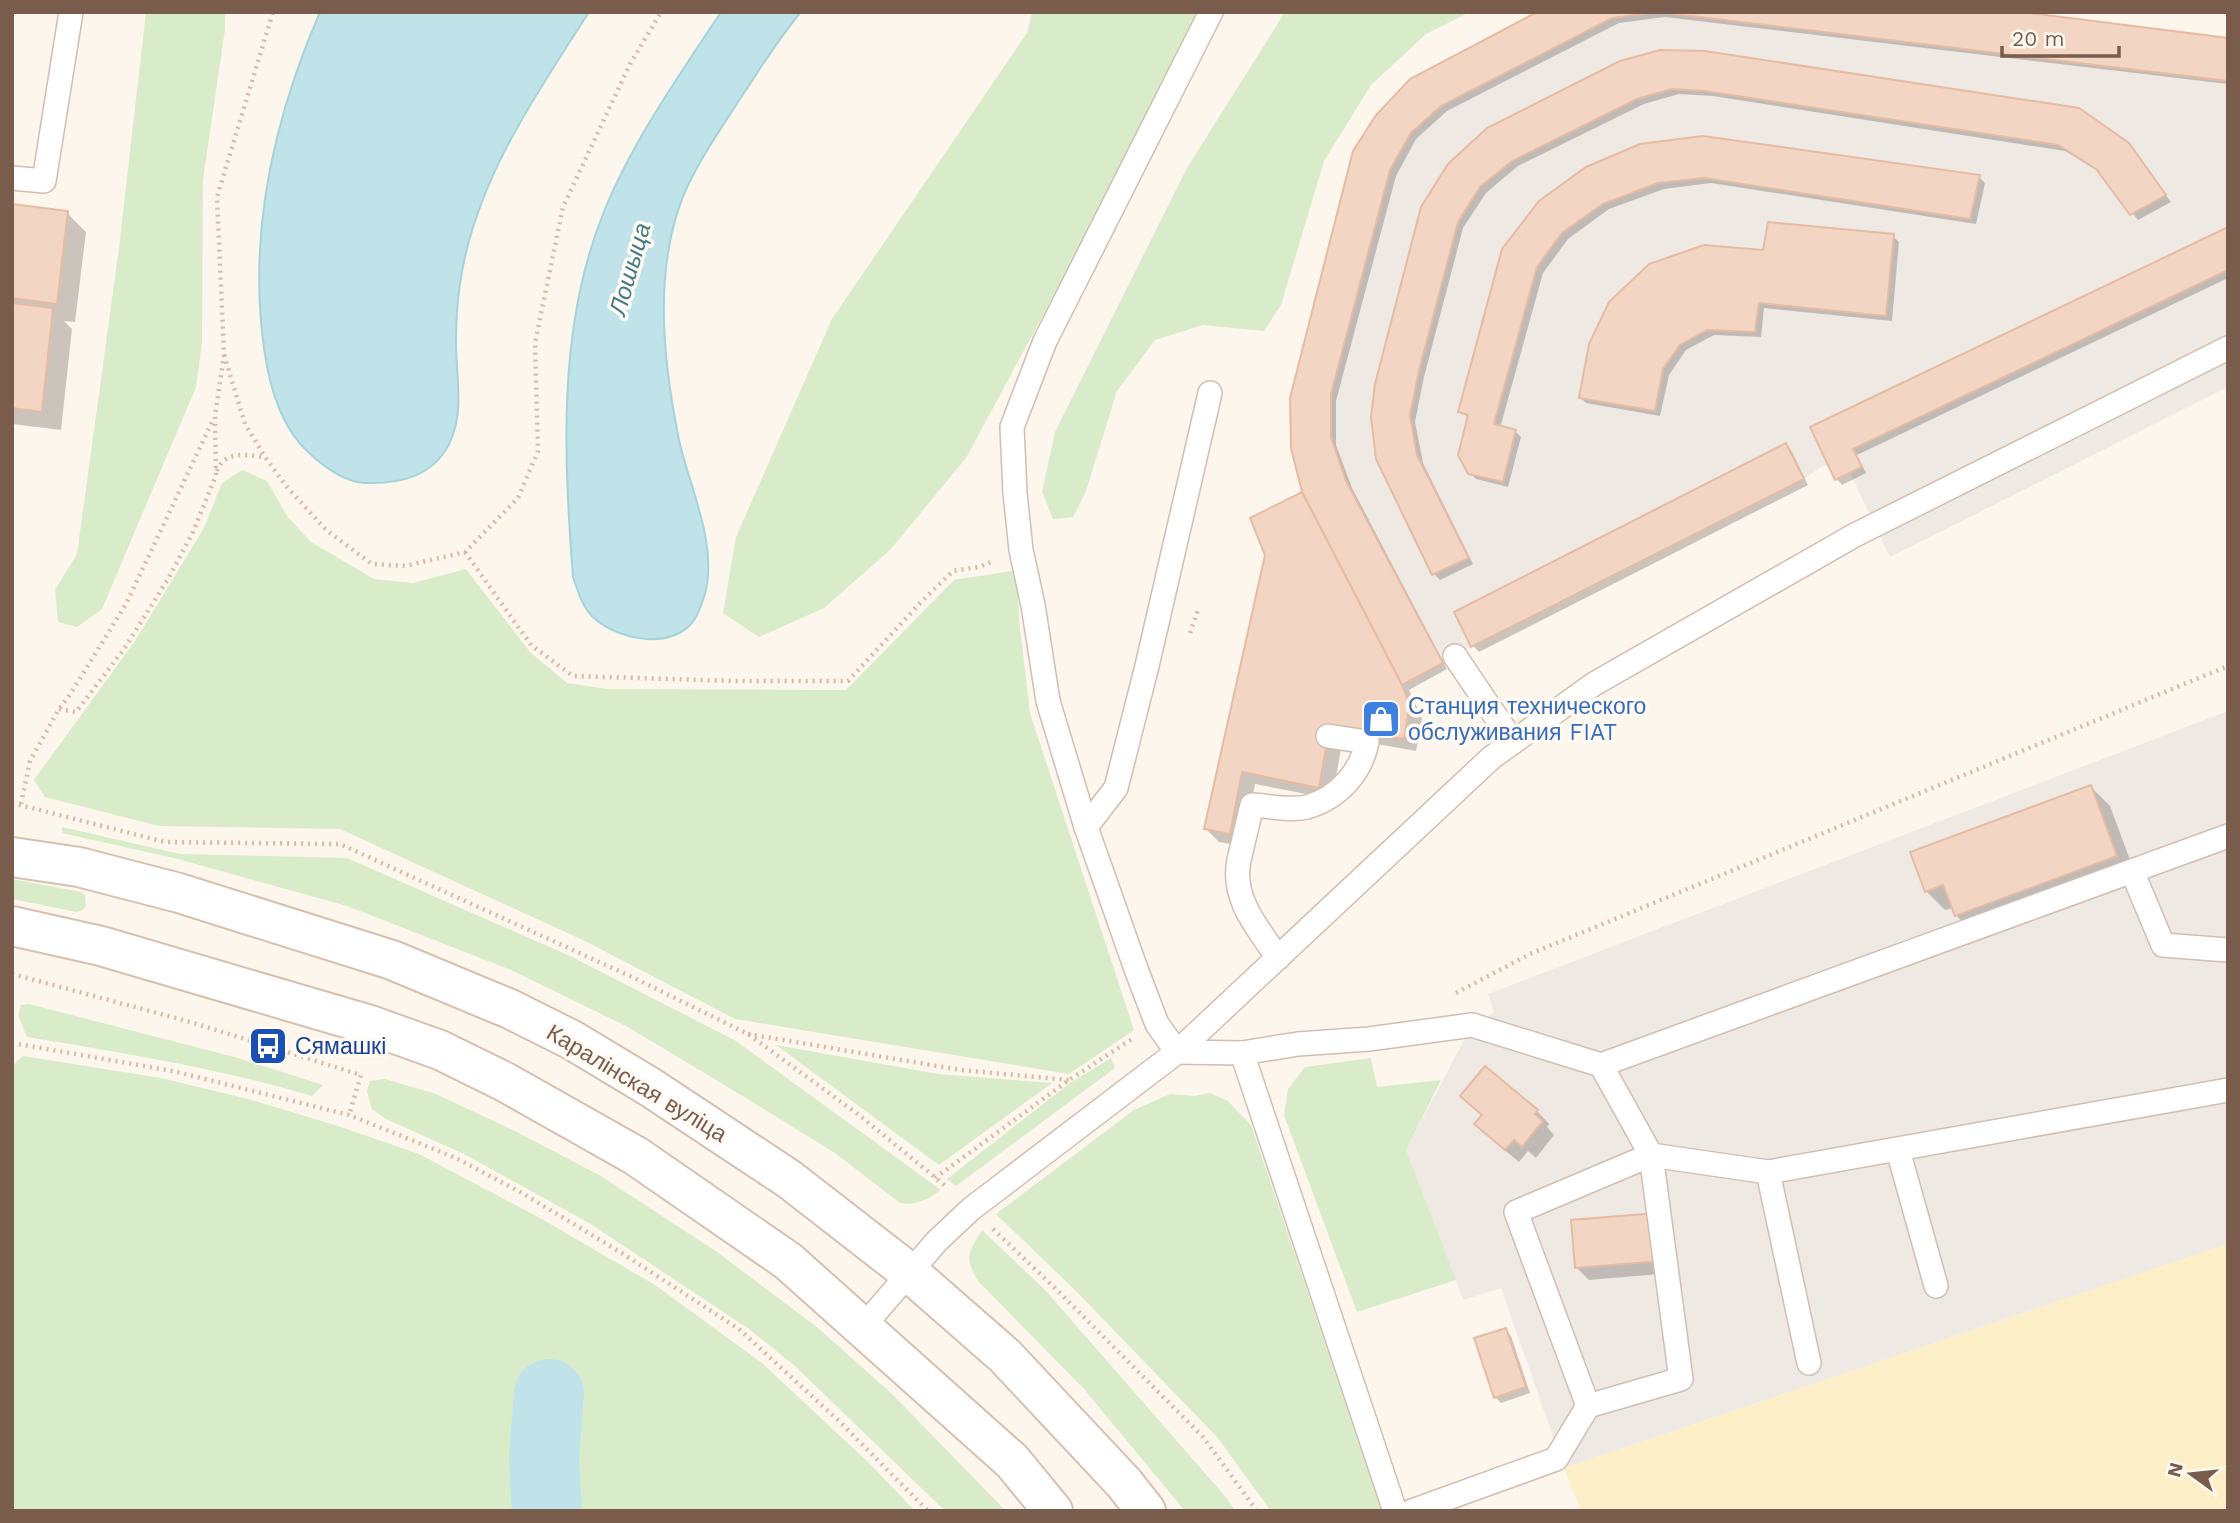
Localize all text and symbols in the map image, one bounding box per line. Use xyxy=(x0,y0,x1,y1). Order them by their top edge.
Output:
scale bar xyxy=(2002,14,2119,58)
text: 20 m xyxy=(2012,26,2064,51)
water label: Лошыца xyxy=(603,220,657,320)
place label: Станция технического обслуживания FIAT xyxy=(1408,693,1646,746)
shop icon: Станция технического обслуживания FIAT xyxy=(1360,698,1402,740)
street label: Каралінская вуліца xyxy=(542,1019,732,1148)
bus stop icon: Сямашкі xyxy=(247,1025,289,1067)
place label: Сямашкі xyxy=(295,1033,386,1060)
north arrow xyxy=(2156,1439,2226,1509)
text: N xyxy=(2162,1460,2188,1480)

